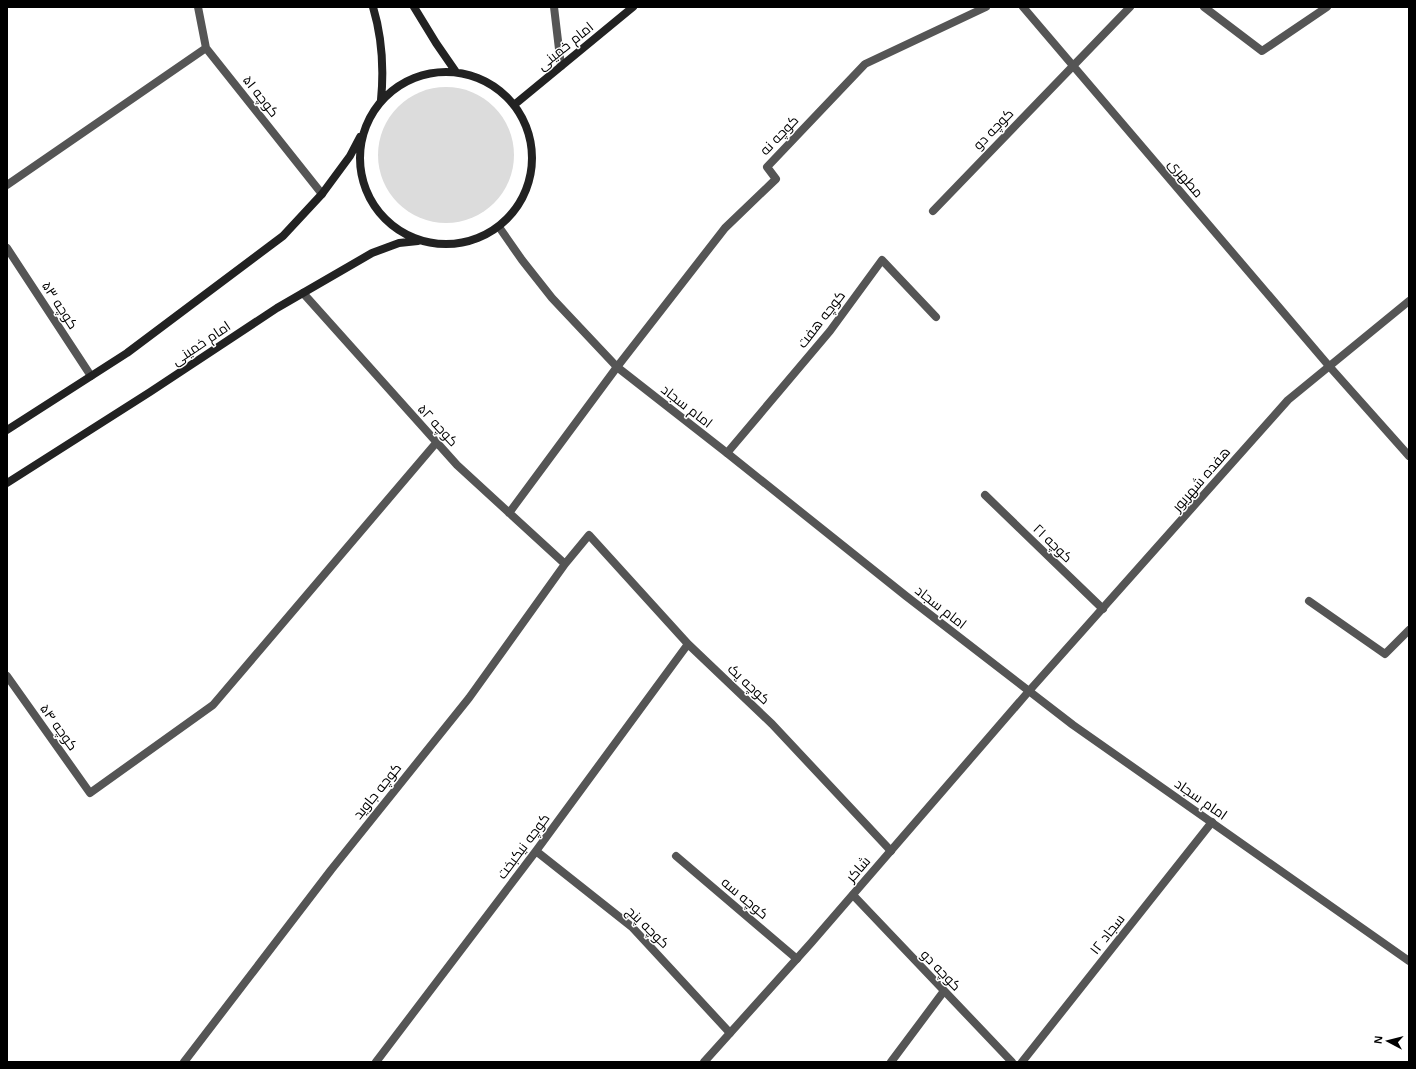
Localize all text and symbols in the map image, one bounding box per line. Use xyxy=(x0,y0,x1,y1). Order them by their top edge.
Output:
street label: امام خمینی xyxy=(534,19,597,75)
street label: کوچه ۵۱ xyxy=(238,72,282,121)
street label: کوچه دو xyxy=(970,105,1018,154)
street label: کوچه نه xyxy=(756,112,803,159)
street label: مطهری xyxy=(1165,155,1207,201)
street label: کوچه ۵۳ xyxy=(37,278,81,333)
street label: کوچه هفت xyxy=(794,287,850,352)
street label: امام خمینی xyxy=(169,318,235,370)
street label: امام سجاد xyxy=(657,381,716,432)
street label: کوچه ۵۲ xyxy=(413,401,461,451)
street label: هفده شهریور xyxy=(1168,443,1233,515)
street label: کوچه ۲۱ xyxy=(1029,520,1076,567)
street label: امام سجاد xyxy=(911,582,970,633)
street label: کوچه یک xyxy=(723,660,773,709)
street label: کوچه ۵۴ xyxy=(35,701,81,755)
street label: کوچه جاوید xyxy=(350,760,406,823)
street label: امام سجاد xyxy=(1171,775,1230,825)
street label: کوچه نیکبخت xyxy=(493,810,554,883)
street label: شاکر xyxy=(842,853,873,886)
street label: کوچه سه xyxy=(717,874,772,924)
street label: کوچه پنج xyxy=(622,903,673,953)
street label: سجاد ۱۲ xyxy=(1086,911,1128,957)
street label: کوچه دو xyxy=(916,946,964,995)
north arrow xyxy=(1368,1021,1408,1061)
text: N xyxy=(1372,1035,1385,1044)

